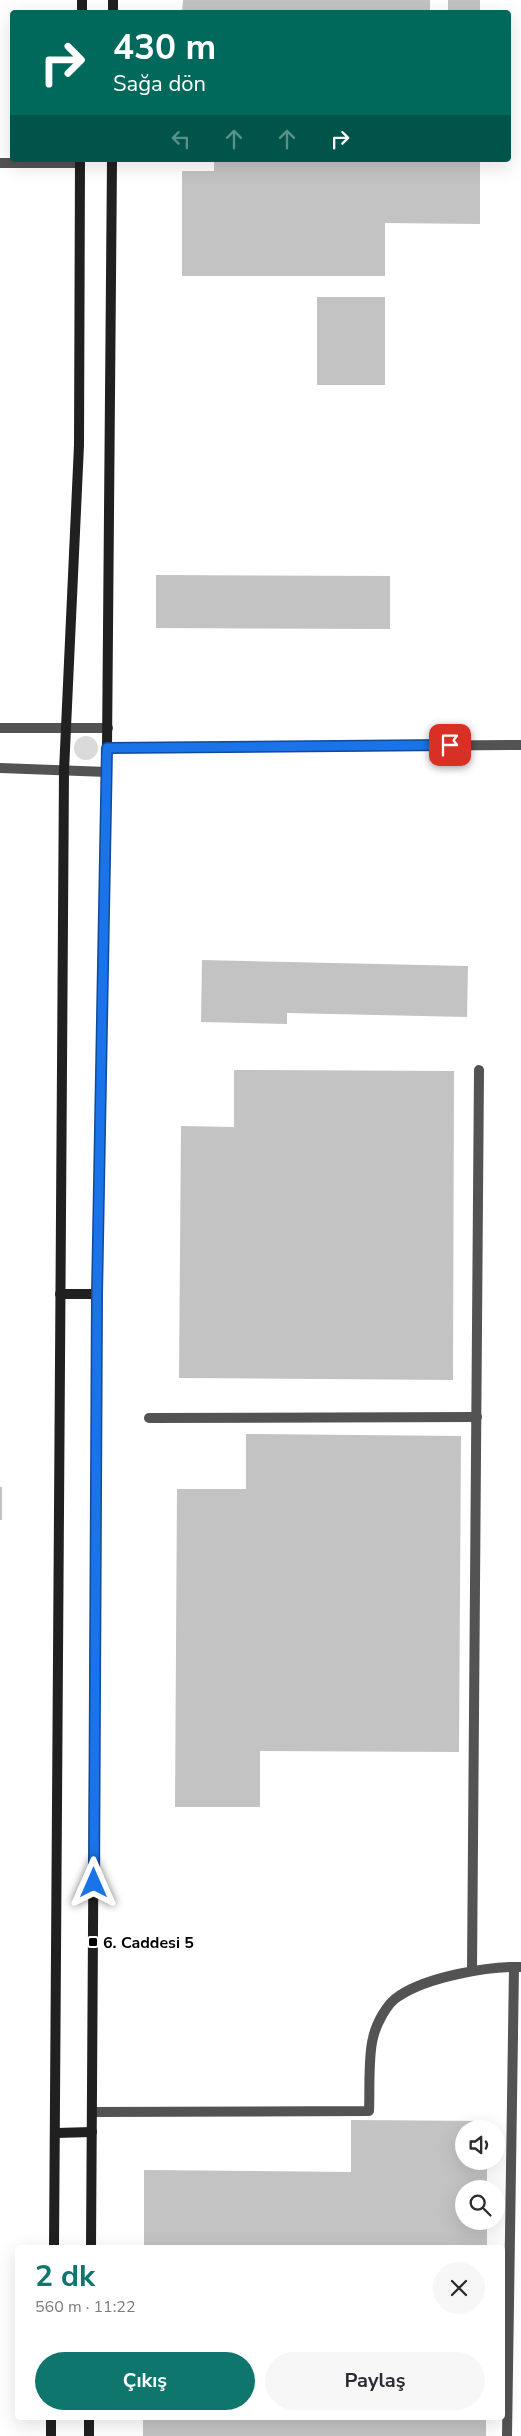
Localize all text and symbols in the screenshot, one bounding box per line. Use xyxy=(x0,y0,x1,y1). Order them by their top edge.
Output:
text: 430 m xyxy=(113,24,216,71)
icon: right xyxy=(30,30,95,95)
text: Sağa dön xyxy=(113,69,206,99)
icon: left xyxy=(167,125,195,153)
icon: ahead xyxy=(220,125,248,153)
icon: ahead xyxy=(273,125,301,153)
icon: right xyxy=(326,125,354,153)
pin xyxy=(429,724,471,766)
icon: arrive xyxy=(436,731,464,759)
position arrow xyxy=(67,1856,119,1908)
place label: 6. Caddesi 5 xyxy=(103,1932,194,1954)
marker: 6. Caddesi 5 xyxy=(87,1936,99,1948)
map controls xyxy=(455,2120,505,2230)
button: sound xyxy=(455,2120,505,2170)
button: search xyxy=(455,2180,505,2230)
text: 2 dk xyxy=(35,2256,95,2297)
button: close xyxy=(433,2262,485,2314)
text: 560 m · 11:22 xyxy=(35,2296,136,2318)
button: Çıkış xyxy=(35,2352,255,2410)
button: Paylaş xyxy=(265,2352,485,2410)

